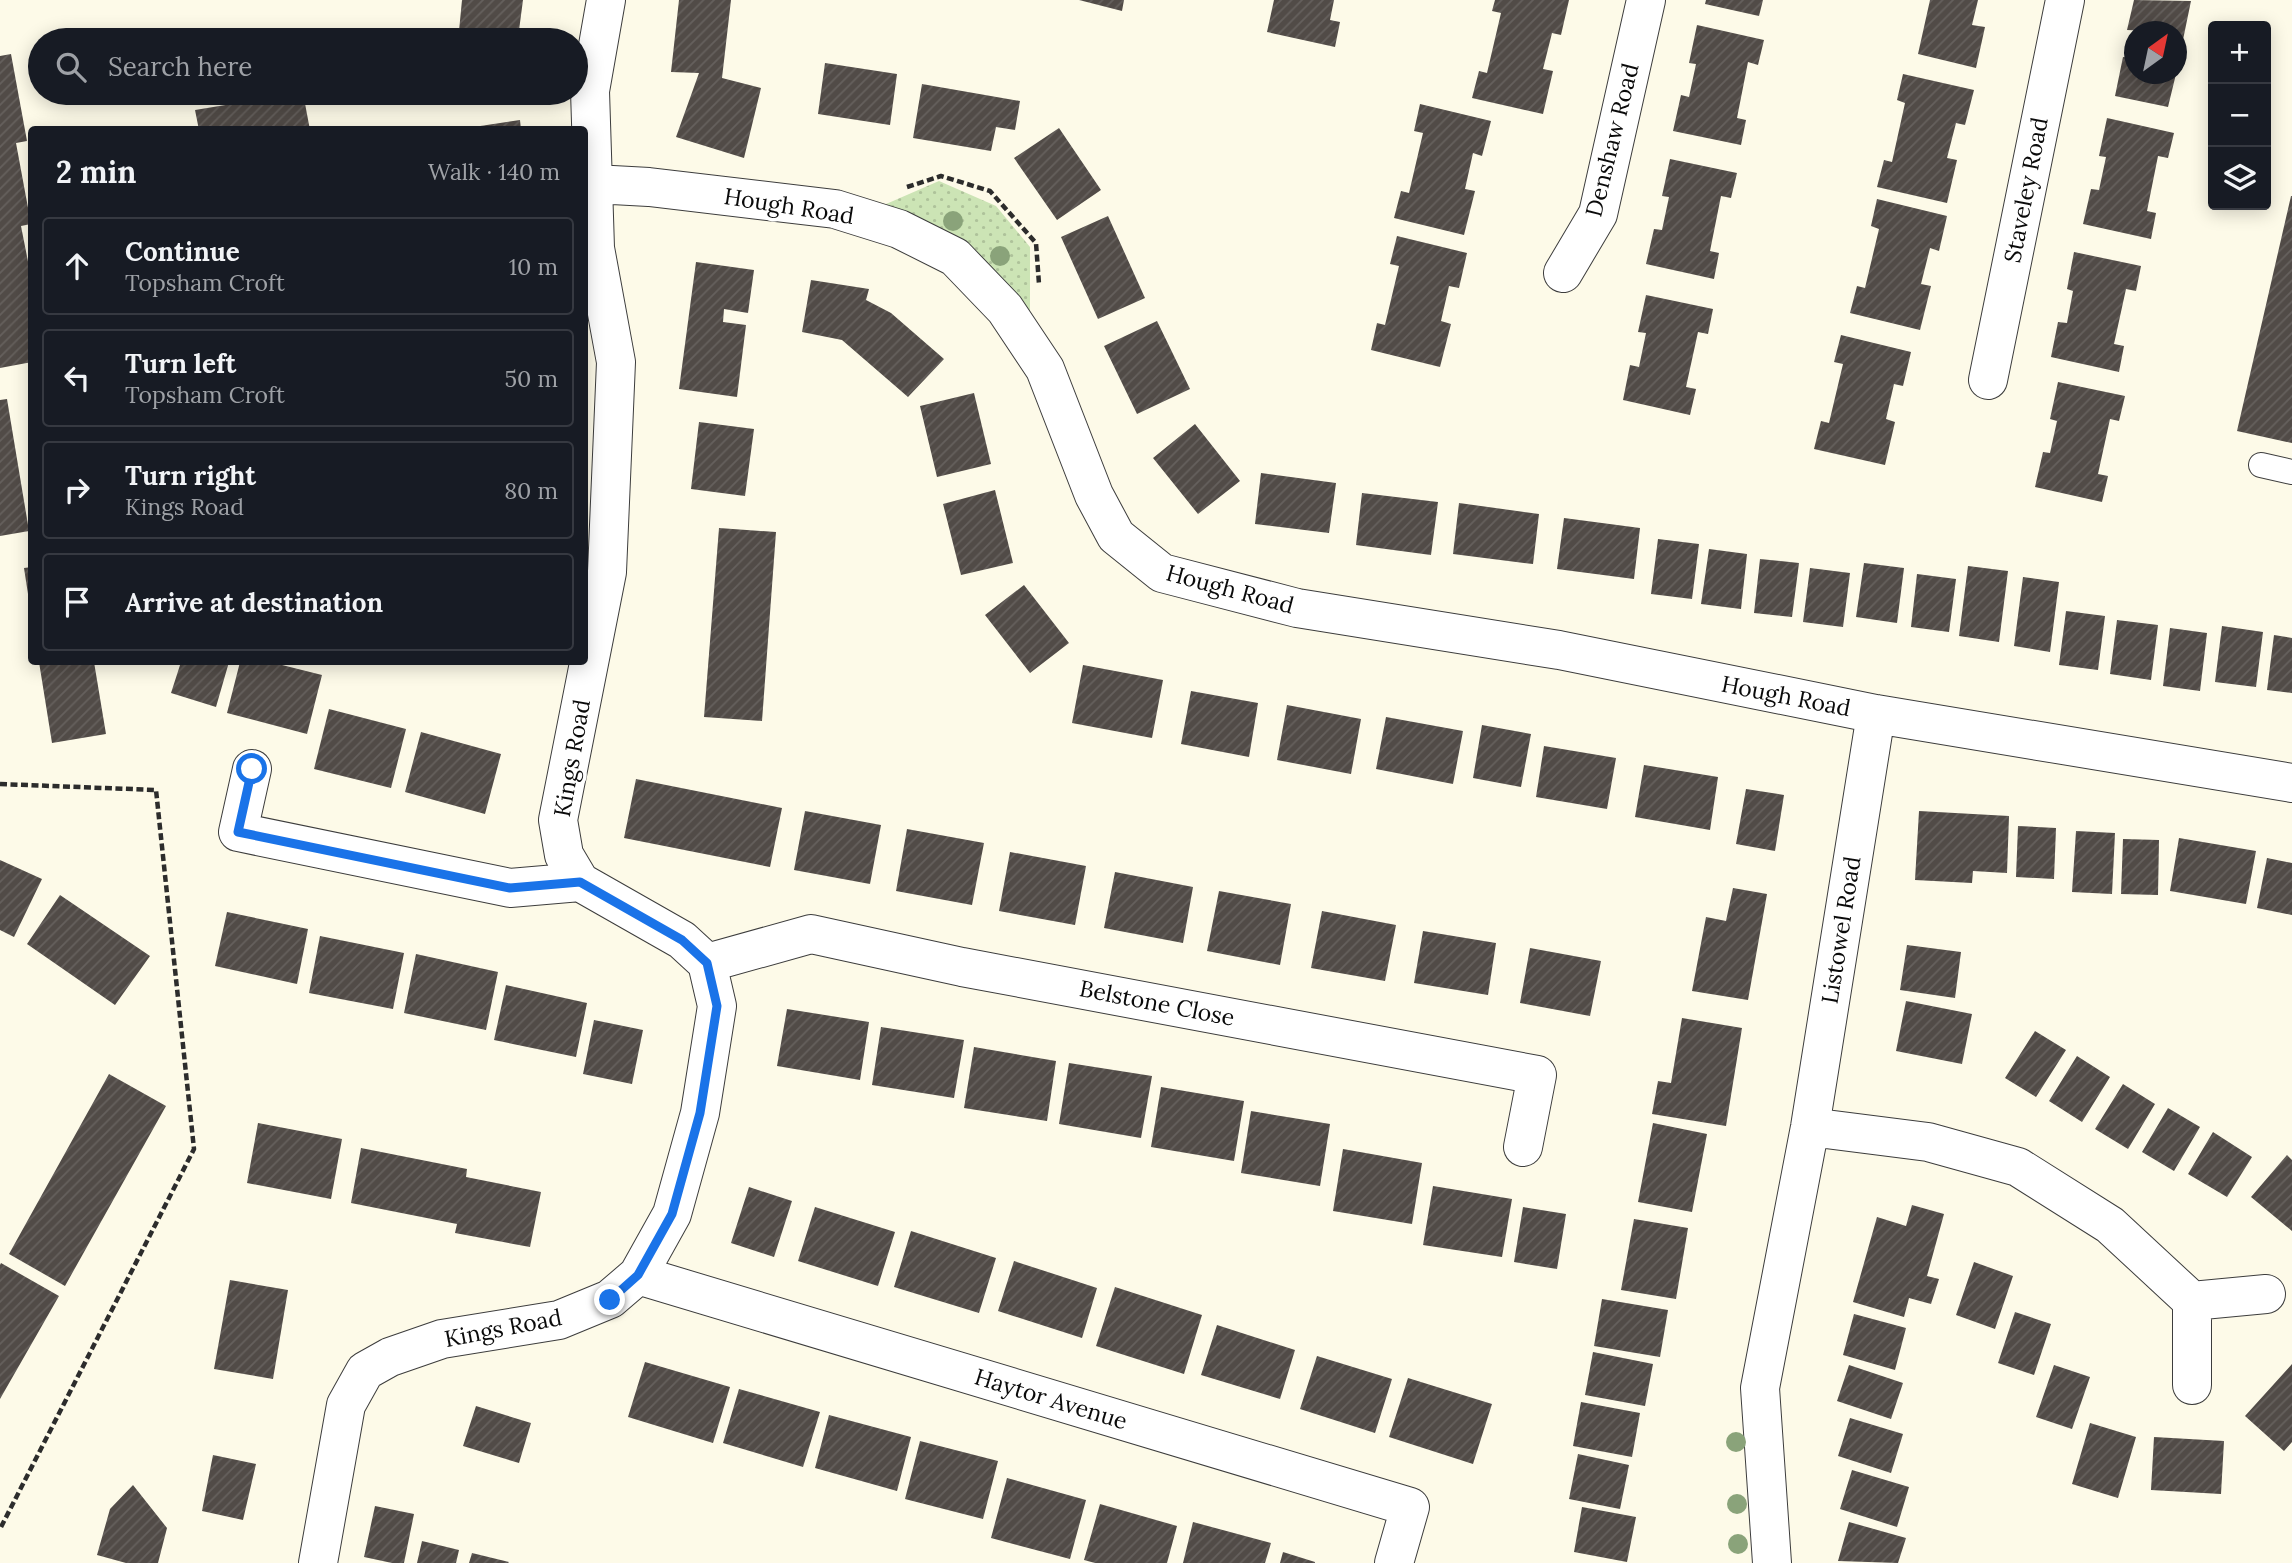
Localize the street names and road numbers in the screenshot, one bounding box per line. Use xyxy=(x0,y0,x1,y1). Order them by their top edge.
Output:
street label: Denshaw Road xyxy=(1578,60,1645,220)
street label: Staveley Road xyxy=(1997,114,2054,265)
street label: Hough Road xyxy=(722,181,856,230)
street label: Hough Road xyxy=(1163,558,1297,620)
street label: Hough Road xyxy=(1719,669,1853,722)
street label: Kings Road xyxy=(547,697,596,819)
street label: Listowel Road xyxy=(1815,854,1867,1006)
street label: Belstone Close xyxy=(1077,973,1237,1032)
street label: Kings Road xyxy=(442,1302,564,1353)
street label: Haytor Avenue xyxy=(971,1362,1131,1435)

